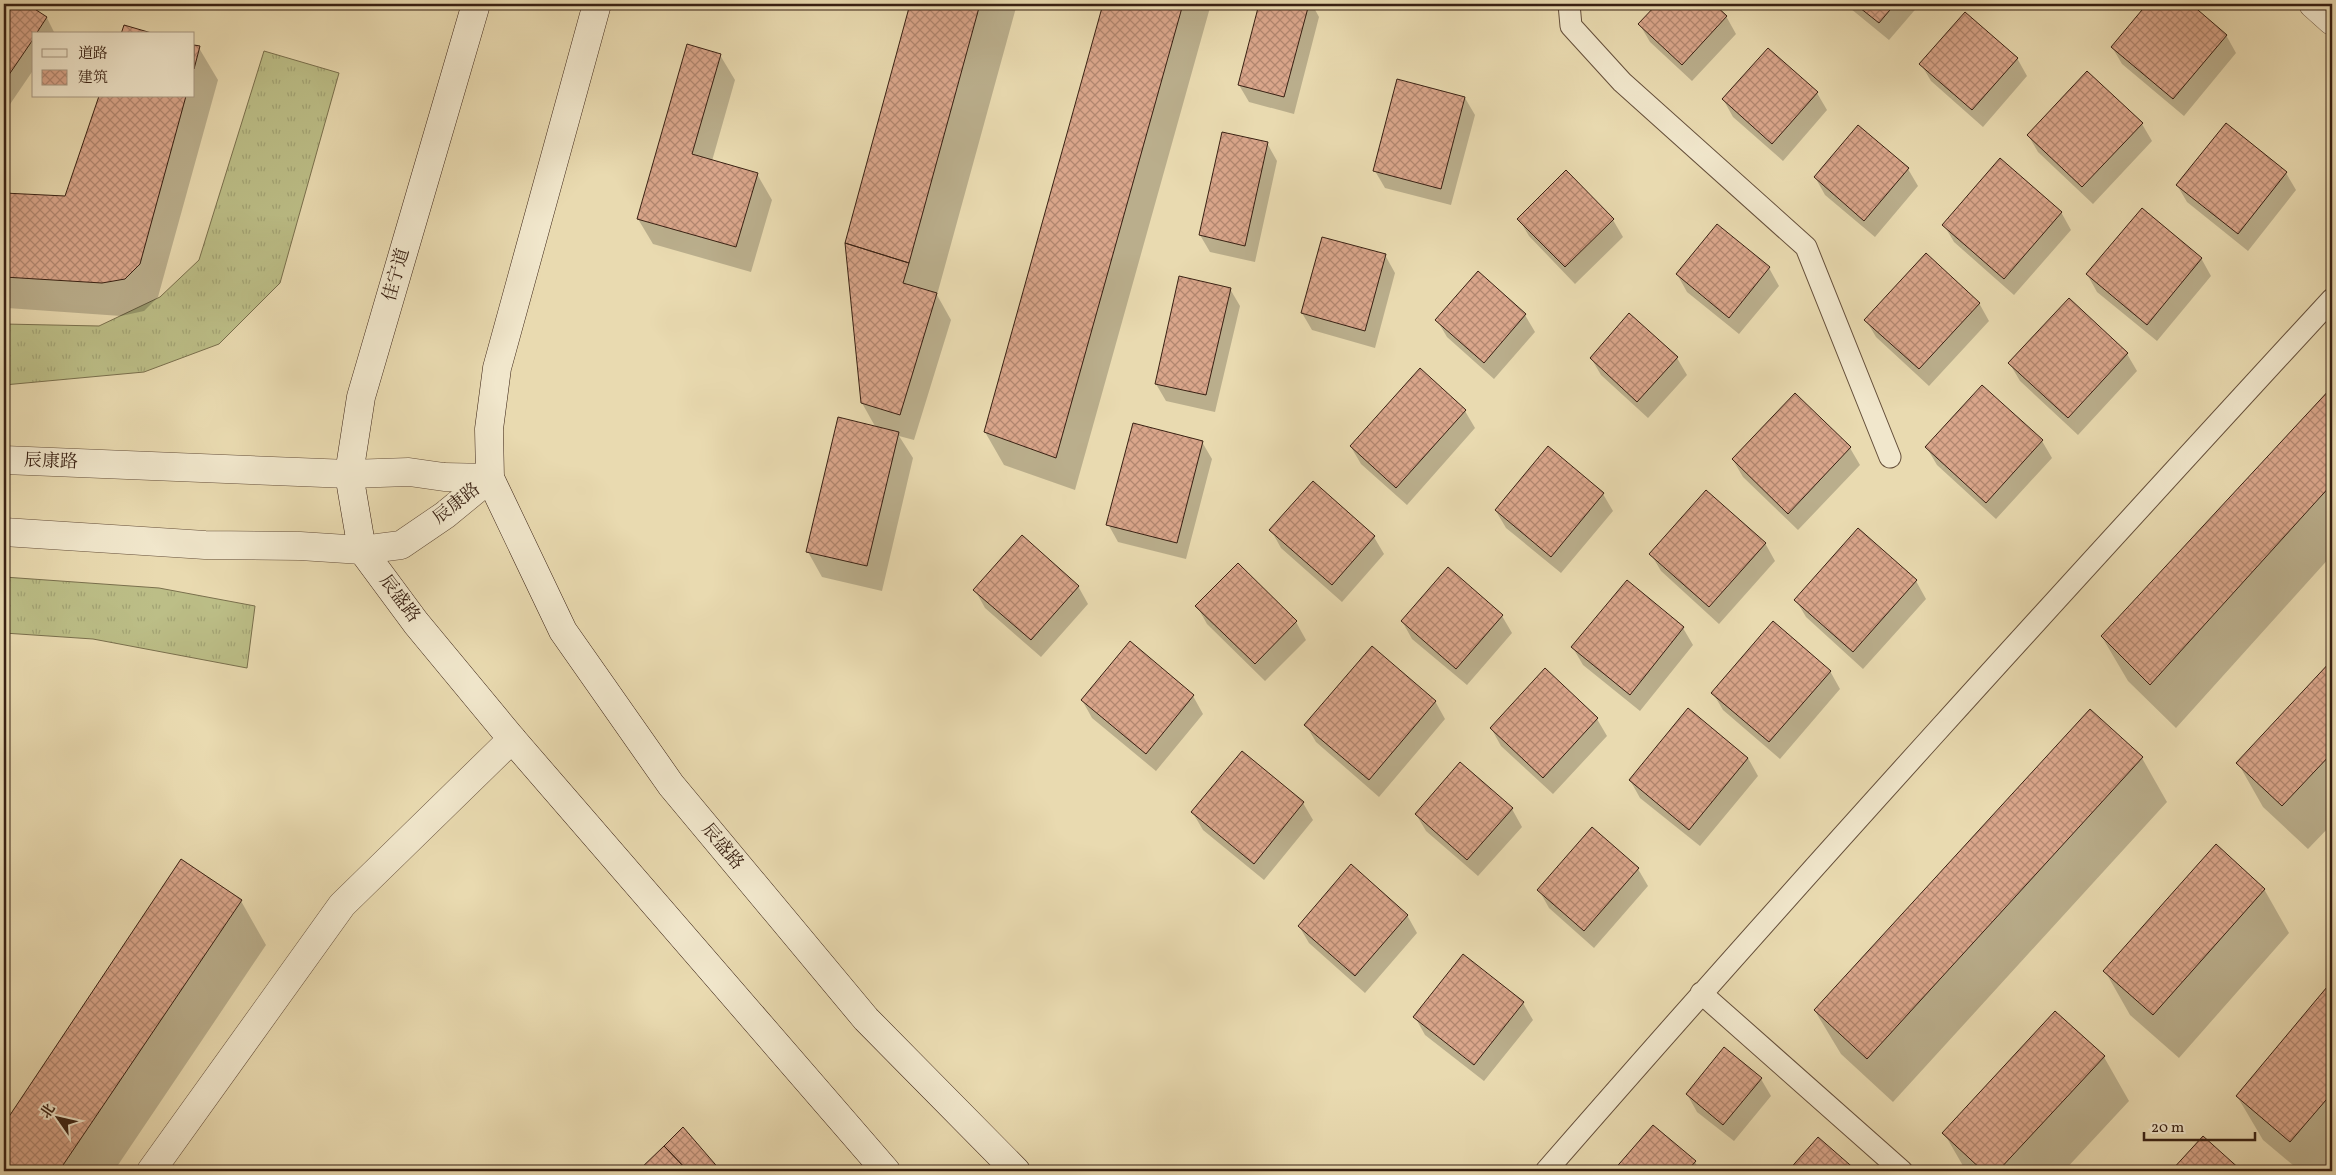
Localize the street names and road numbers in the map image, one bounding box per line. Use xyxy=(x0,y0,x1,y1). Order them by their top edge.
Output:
street label: 佳宁道 xyxy=(378,246,416,304)
street label: 辰康路 xyxy=(24,449,78,475)
street label: 辰康路 xyxy=(428,478,486,530)
street label: 辰盛路 xyxy=(373,570,425,628)
street label: 辰盛路 xyxy=(695,818,749,876)

